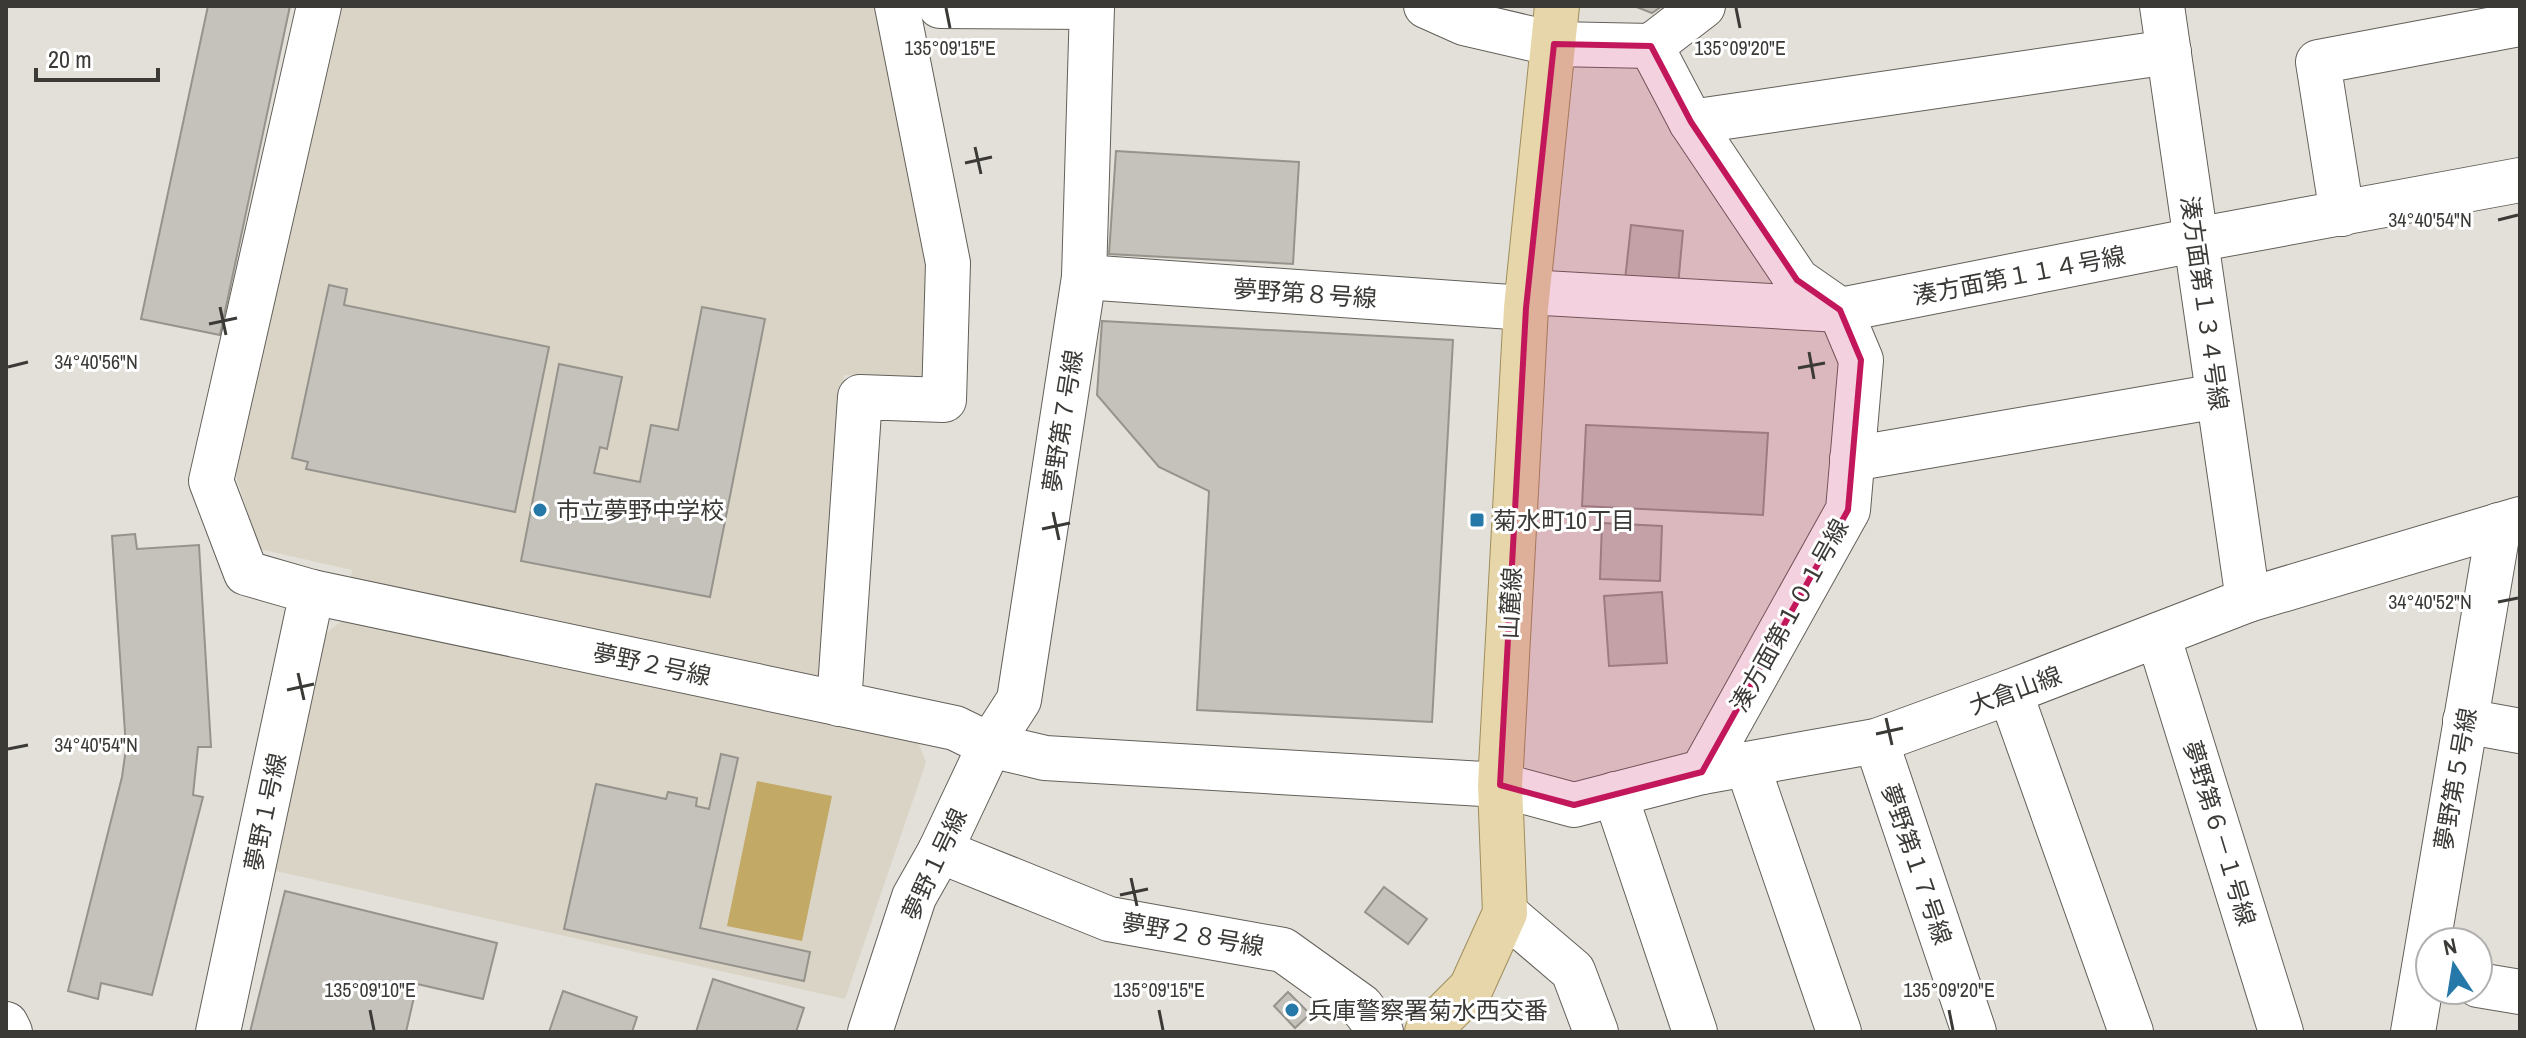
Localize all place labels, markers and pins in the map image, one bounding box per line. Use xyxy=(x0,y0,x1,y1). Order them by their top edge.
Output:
place label: 市立夢野中学校 xyxy=(556,494,724,526)
marker: 市立夢野中学校 xyxy=(531,501,549,519)
place label: 菊水町10丁目 xyxy=(1493,504,1635,536)
marker: 菊水町10丁目 xyxy=(1468,511,1486,529)
place label: 兵庫警察署菊水西交番 xyxy=(1308,994,1548,1026)
marker: 兵庫警察署菊水西交番 xyxy=(1283,1001,1301,1019)

